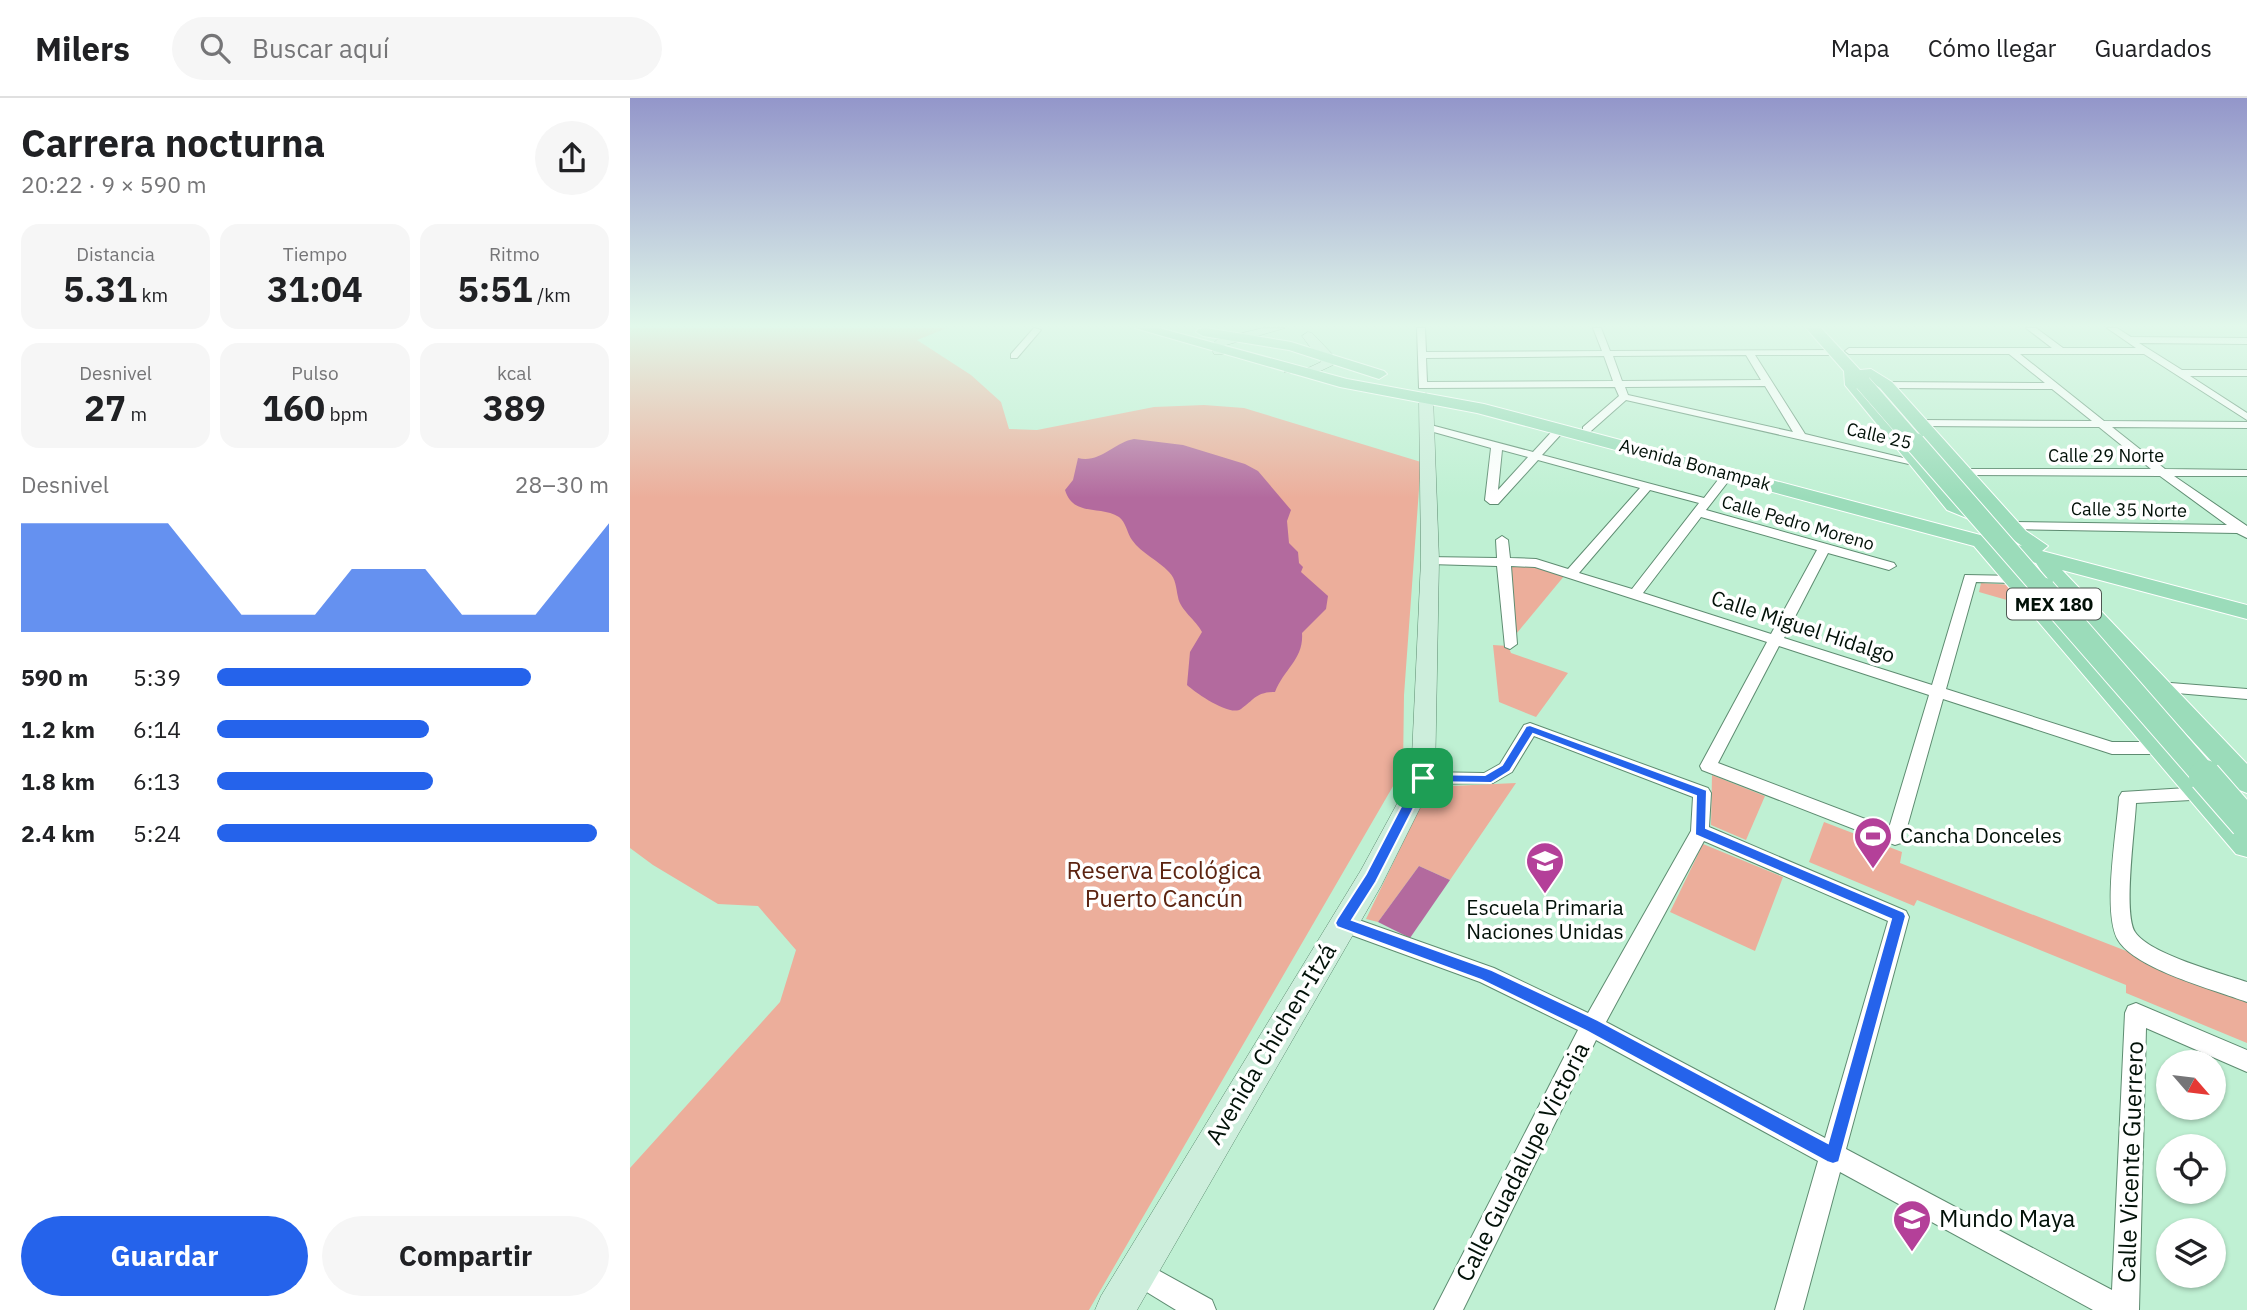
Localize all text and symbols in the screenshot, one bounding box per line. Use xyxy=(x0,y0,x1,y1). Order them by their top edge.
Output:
search box xyxy=(172,17,662,80)
text: Milers xyxy=(35,27,130,70)
icon: search xyxy=(196,29,234,67)
text: Buscar aquí xyxy=(252,31,389,65)
text: Mapa xyxy=(1831,32,1890,64)
text: Cómo llegar xyxy=(1928,32,2056,64)
text: Guardados xyxy=(2094,32,2212,64)
text: Carrera nocturna xyxy=(21,118,325,167)
button: share xyxy=(535,121,609,195)
text: 20:22 · 9 × 590 m xyxy=(21,169,207,199)
text: Distancia xyxy=(76,242,155,266)
text: Tiempo xyxy=(283,242,347,266)
text: Ritmo xyxy=(489,242,540,266)
text: 5.31 xyxy=(63,266,137,312)
text: 31:04 xyxy=(267,266,363,312)
text: 5:51 xyxy=(458,266,532,312)
text: km xyxy=(137,283,168,307)
text: /km xyxy=(532,283,571,307)
text: Desnivel xyxy=(79,361,152,385)
text: Pulso xyxy=(291,361,339,385)
text: kcal xyxy=(497,361,532,385)
text: 27 xyxy=(84,385,126,431)
text: 160 xyxy=(262,385,325,431)
text: 389 xyxy=(483,385,546,431)
text: m xyxy=(126,402,147,426)
text: bpm xyxy=(325,402,368,426)
street label: Calle 25 xyxy=(1844,417,1914,454)
street label: Avenida Bonampak xyxy=(1617,433,1774,496)
street label: Calle 29 Norte xyxy=(2048,444,2164,467)
text: Desnivel xyxy=(21,469,109,499)
text: 28–30 m xyxy=(515,469,609,499)
street label: Calle Pedro Moreno xyxy=(1719,490,1877,555)
street label: Calle 35 Norte xyxy=(2071,497,2187,522)
street label: Calle Miguel Hidalgo xyxy=(1708,583,1899,669)
road number: MEX 180 xyxy=(2007,589,2101,620)
text: 590 m xyxy=(21,662,88,692)
text: 5:39 xyxy=(133,662,181,692)
text: 1.2 km xyxy=(21,714,95,744)
text: 6:14 xyxy=(133,714,181,744)
pin xyxy=(1393,748,1453,808)
icon: arrive xyxy=(1404,759,1442,797)
text: 1.8 km xyxy=(21,766,95,796)
text: 6:13 xyxy=(133,766,181,796)
sports icon: Cancha Donceles xyxy=(1852,815,1894,870)
text: 2.4 km xyxy=(21,818,95,848)
text: 5:24 xyxy=(133,818,181,848)
place label: Cancha Donceles xyxy=(1900,821,2062,849)
school or university icon: Escuela Primaria Naciones Unidas xyxy=(1524,840,1566,895)
park label: Reserva Ecológica Puerto Cancún xyxy=(1067,854,1262,914)
place label: Escuela Primaria Naciones Unidas xyxy=(1466,893,1624,945)
street label: Avenida Chichen-Itzá xyxy=(1197,937,1343,1150)
street label: Calle Guadalupe Victoria xyxy=(1448,1036,1596,1287)
street label: Calle Vicente Guerrero xyxy=(2110,1040,2150,1284)
north arrow xyxy=(2156,1050,2226,1120)
map controls xyxy=(2156,1050,2226,1288)
button: locate xyxy=(2156,1134,2226,1204)
school or university icon: Mundo Maya xyxy=(1891,1198,1933,1253)
place label: Mundo Maya xyxy=(1939,1202,2076,1234)
button: Guardar xyxy=(21,1216,308,1296)
button: Compartir xyxy=(322,1216,609,1296)
button: layers xyxy=(2156,1218,2226,1288)

